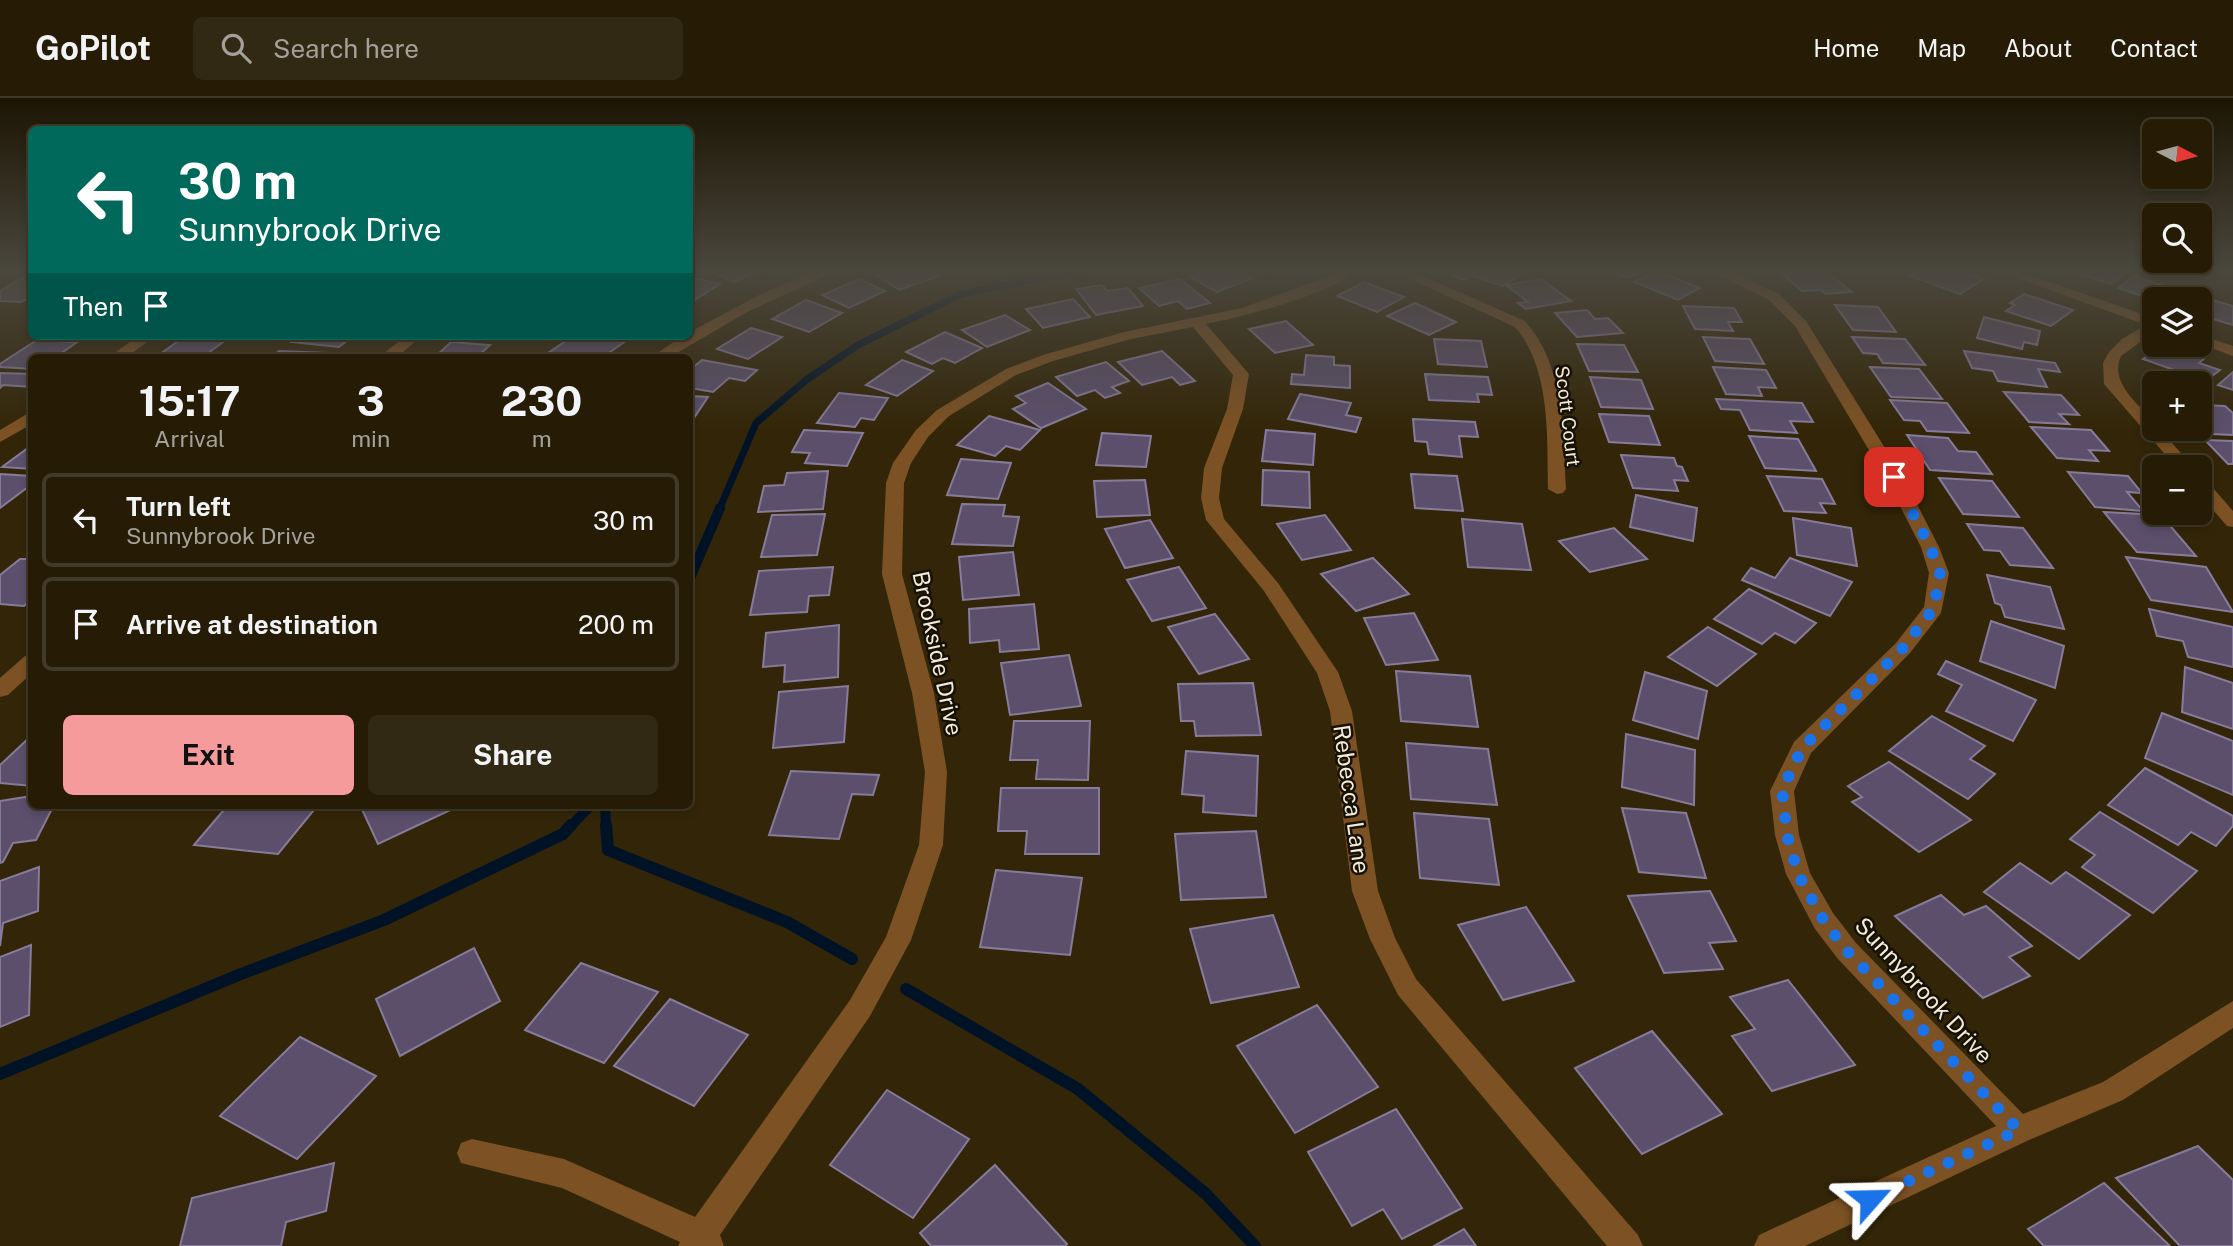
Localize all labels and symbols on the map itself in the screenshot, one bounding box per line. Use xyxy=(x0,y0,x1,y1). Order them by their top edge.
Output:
north arrow xyxy=(2142,119,2212,189)
street label: Scott Court xyxy=(1551,364,1585,468)
pin xyxy=(1864,447,1924,507)
street label: Brookside Drive xyxy=(907,568,969,738)
street label: Rebecca Lane xyxy=(1328,723,1376,875)
street label: Sunnybrook Drive xyxy=(1850,912,1998,1068)
position arrow xyxy=(1833,1162,1907,1236)

